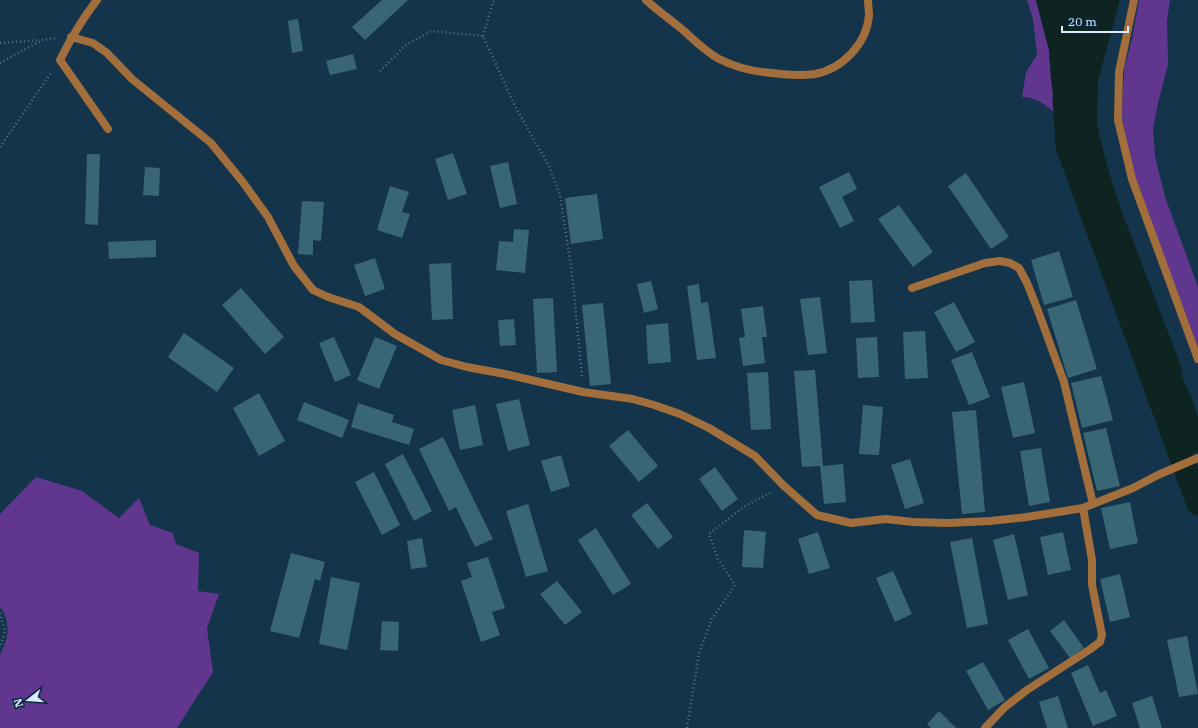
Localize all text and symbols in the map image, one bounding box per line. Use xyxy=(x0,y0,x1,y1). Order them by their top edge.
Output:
scale bar xyxy=(1062,8,1128,34)
text: 20 m xyxy=(1068,14,1097,29)
north arrow xyxy=(8,680,48,720)
text: N xyxy=(10,696,26,709)

